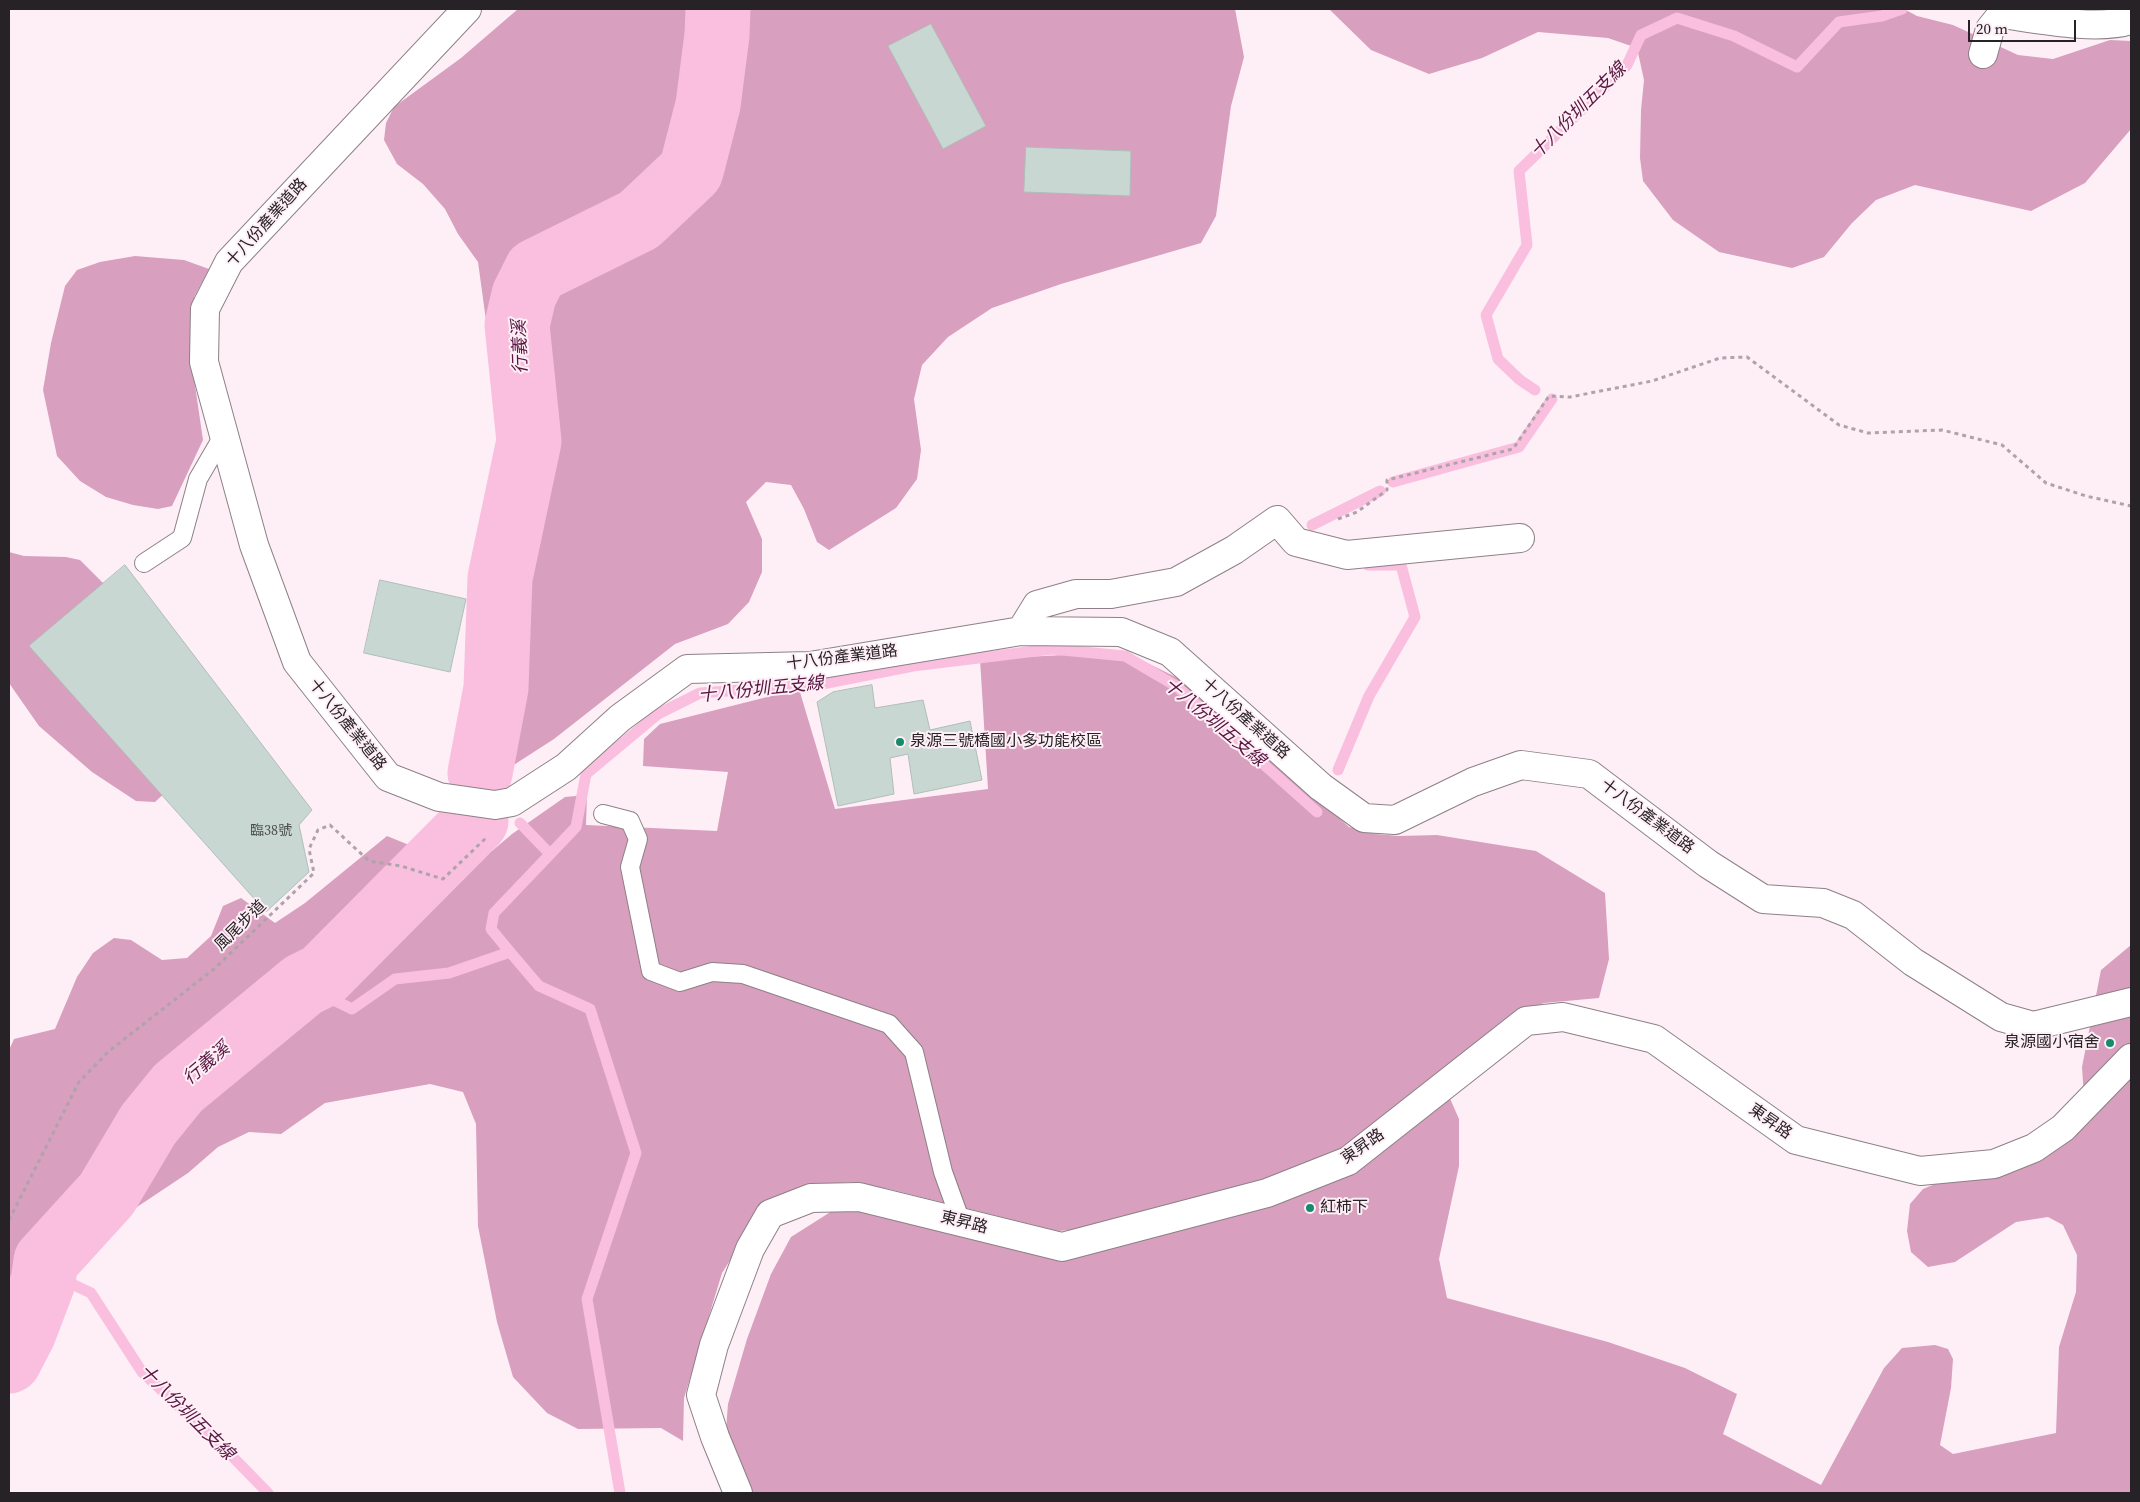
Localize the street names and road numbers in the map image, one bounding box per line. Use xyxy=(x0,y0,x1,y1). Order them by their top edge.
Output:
street label: 十八份產業道路 xyxy=(222,175,312,271)
street label: 十八份產業道路 xyxy=(785,642,899,674)
street label: 十八份產業道路 xyxy=(1197,674,1293,764)
street label: 十八份產業道路 xyxy=(304,675,390,775)
street label: 十八份產業道路 xyxy=(1596,776,1698,858)
street label: 風尾步道 xyxy=(211,897,271,955)
street label: 東昇路 xyxy=(1745,1100,1795,1144)
street label: 東昇路 xyxy=(1338,1125,1388,1169)
street label: 東昇路 xyxy=(938,1208,990,1238)

